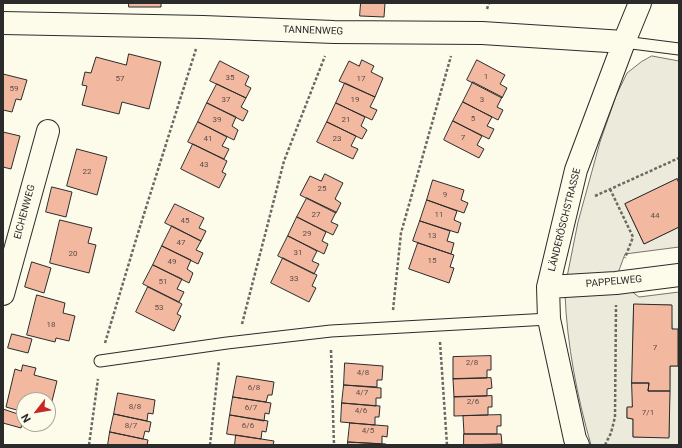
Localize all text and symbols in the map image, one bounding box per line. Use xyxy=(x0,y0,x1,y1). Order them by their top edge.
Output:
street label: TANNENWEG xyxy=(283,24,343,38)
house number: 1 xyxy=(484,72,488,82)
house number: 35 xyxy=(226,73,234,83)
house number: 57 xyxy=(116,74,124,84)
house number: 17 xyxy=(357,74,365,84)
house number: 59 xyxy=(10,84,18,94)
house number: 37 xyxy=(222,95,230,105)
house number: 19 xyxy=(351,95,359,105)
house number: 3 xyxy=(480,95,484,105)
house number: 5 xyxy=(471,114,475,124)
house number: 39 xyxy=(213,115,221,125)
house number: 21 xyxy=(342,115,350,125)
house number: 7 xyxy=(461,133,465,143)
house number: 41 xyxy=(204,134,212,144)
house number: 23 xyxy=(333,134,341,144)
house number: 43 xyxy=(200,160,208,170)
house number: 22 xyxy=(83,167,91,177)
street label: LÄNDERÖSCHSTRASSE xyxy=(546,167,584,273)
street label: EICHENWEG xyxy=(12,183,38,241)
house number: 25 xyxy=(318,184,326,194)
house number: 9 xyxy=(443,190,447,200)
house number: 27 xyxy=(312,210,320,220)
house number: 11 xyxy=(435,210,443,220)
house number: 44 xyxy=(651,211,659,221)
house number: 45 xyxy=(181,216,189,226)
house number: 29 xyxy=(303,229,311,239)
house number: 13 xyxy=(428,231,436,241)
house number: 47 xyxy=(177,238,185,248)
house number: 31 xyxy=(294,248,302,258)
house number: 20 xyxy=(69,249,77,259)
house number: 15 xyxy=(428,256,436,266)
house number: 49 xyxy=(168,257,176,267)
house number: 33 xyxy=(290,274,298,284)
street label: PAPPELWEG xyxy=(585,274,643,290)
house number: 51 xyxy=(159,277,167,287)
house number: 53 xyxy=(155,303,163,313)
house number: 18 xyxy=(47,320,55,330)
house number: 7 xyxy=(653,343,657,353)
house number: 2/8 xyxy=(466,358,478,368)
house number: 4/8 xyxy=(357,368,369,378)
house number: 6/8 xyxy=(248,383,260,393)
house number: 4/7 xyxy=(356,388,368,398)
north arrow xyxy=(16,392,56,432)
house number: 2/6 xyxy=(467,397,479,407)
house number: 8/8 xyxy=(129,402,141,412)
house number: 6/7 xyxy=(245,403,257,413)
house number: 4/6 xyxy=(355,406,367,416)
house number: 7/1 xyxy=(642,408,654,418)
text: N xyxy=(19,411,34,425)
house number: 8/7 xyxy=(125,421,137,431)
house number: 6/6 xyxy=(242,421,254,431)
house number: 4/5 xyxy=(362,426,374,436)

